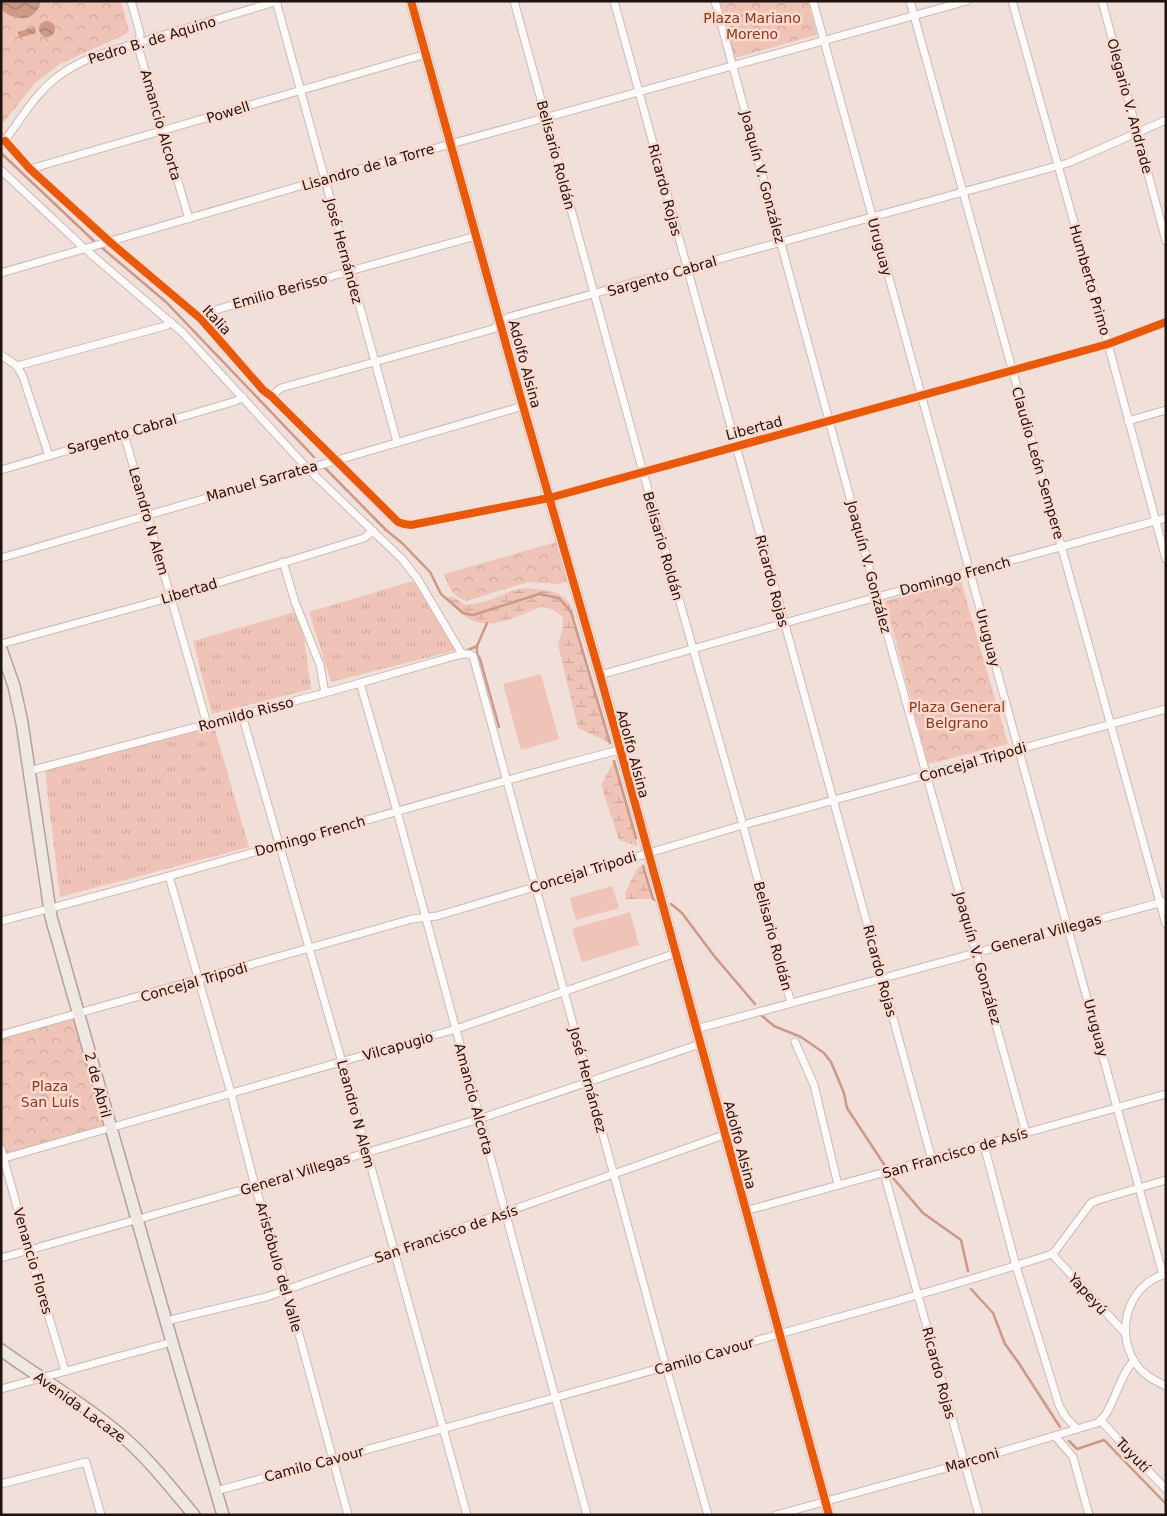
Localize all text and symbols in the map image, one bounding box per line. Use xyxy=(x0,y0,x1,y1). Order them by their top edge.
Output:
park label: Plaza Mariano Moreno xyxy=(703,10,801,42)
street label: Pedro B. de Aquino xyxy=(86,13,218,67)
street label: Olegario V. Andrade xyxy=(1104,37,1156,175)
street label: Amancio Alcorta xyxy=(137,68,185,182)
street label: Powell xyxy=(204,98,252,126)
street label: Belisario Roldán xyxy=(534,99,578,211)
street label: Joaquín V. González xyxy=(737,108,788,245)
street label: Lisandro de la Torre xyxy=(300,140,436,194)
street label: Ricardo Rojas xyxy=(645,142,685,238)
street label: José Hernández xyxy=(322,195,366,306)
street label: Uruguay xyxy=(865,216,895,278)
street label: Humberto Primo xyxy=(1066,223,1114,337)
street label: Sargento Cabral xyxy=(605,253,719,299)
street label: Emilio Berisso xyxy=(231,270,329,312)
street label: Italia xyxy=(199,302,235,338)
street label: Adolfo Alsina xyxy=(506,318,544,410)
street label: Claudio León Sempere xyxy=(1009,385,1067,541)
street label: Sargento Cabral xyxy=(65,411,179,457)
street label: Libertad xyxy=(724,413,784,443)
street label: Manuel Sarratea xyxy=(204,457,320,505)
street label: Leandro N Alem xyxy=(126,465,172,577)
street label: Belisario Roldán xyxy=(640,490,686,602)
street label: Joaquín V. González xyxy=(843,498,894,635)
street label: Ricardo Rojas xyxy=(752,533,792,629)
street label: Domingo French xyxy=(898,553,1012,599)
street label: Libertad xyxy=(159,575,219,607)
street label: Uruguay xyxy=(973,607,1003,669)
street label: Romildo Risso xyxy=(197,694,295,734)
park label: Plaza General Belgrano xyxy=(909,699,1005,731)
street label: Adolfo Alsina xyxy=(614,708,652,800)
street label: Concejal Tripodi xyxy=(918,739,1028,785)
street label: Domingo French xyxy=(253,813,367,859)
street label: Concejal Tripodi xyxy=(528,848,638,896)
street label: Belisario Roldán xyxy=(751,880,795,992)
street label: Joaquín V. González xyxy=(951,889,1005,1026)
street label: General Villegas xyxy=(989,911,1103,955)
street label: Ricardo Rojas xyxy=(860,923,900,1019)
street label: Concejal Tripodi xyxy=(139,959,249,1005)
street label: Uruguay xyxy=(1081,997,1111,1059)
street label: José Hernández xyxy=(566,1024,610,1135)
street label: Vilcapugio xyxy=(361,1028,435,1064)
street label: Amancio Alcorta xyxy=(451,1041,497,1157)
street label: 2 de Abril xyxy=(82,1050,114,1120)
street label: Leandro N Alem xyxy=(334,1058,378,1170)
park label: Plaza San Luís xyxy=(21,1078,79,1110)
street label: Adolfo Alsina xyxy=(721,1099,759,1191)
street label: San Francisco de Asís xyxy=(880,1125,1030,1181)
street label: General Villegas xyxy=(238,1150,352,1198)
street label: Aristóbulo del Valle xyxy=(253,1200,305,1334)
street label: San Francisco de Asís xyxy=(372,1202,520,1266)
street label: Venancio Flores xyxy=(10,1206,56,1316)
street label: Yapeyú xyxy=(1065,1269,1111,1318)
street label: Ricardo Rojas xyxy=(919,1325,959,1421)
street label: Camilo Cavour xyxy=(652,1334,756,1378)
street label: Avenida Lacaze xyxy=(31,1369,129,1445)
street label: Tuyutí xyxy=(1112,1434,1154,1476)
street label: Camilo Cavour xyxy=(262,1443,366,1485)
street label: Marconi xyxy=(943,1445,1001,1475)

